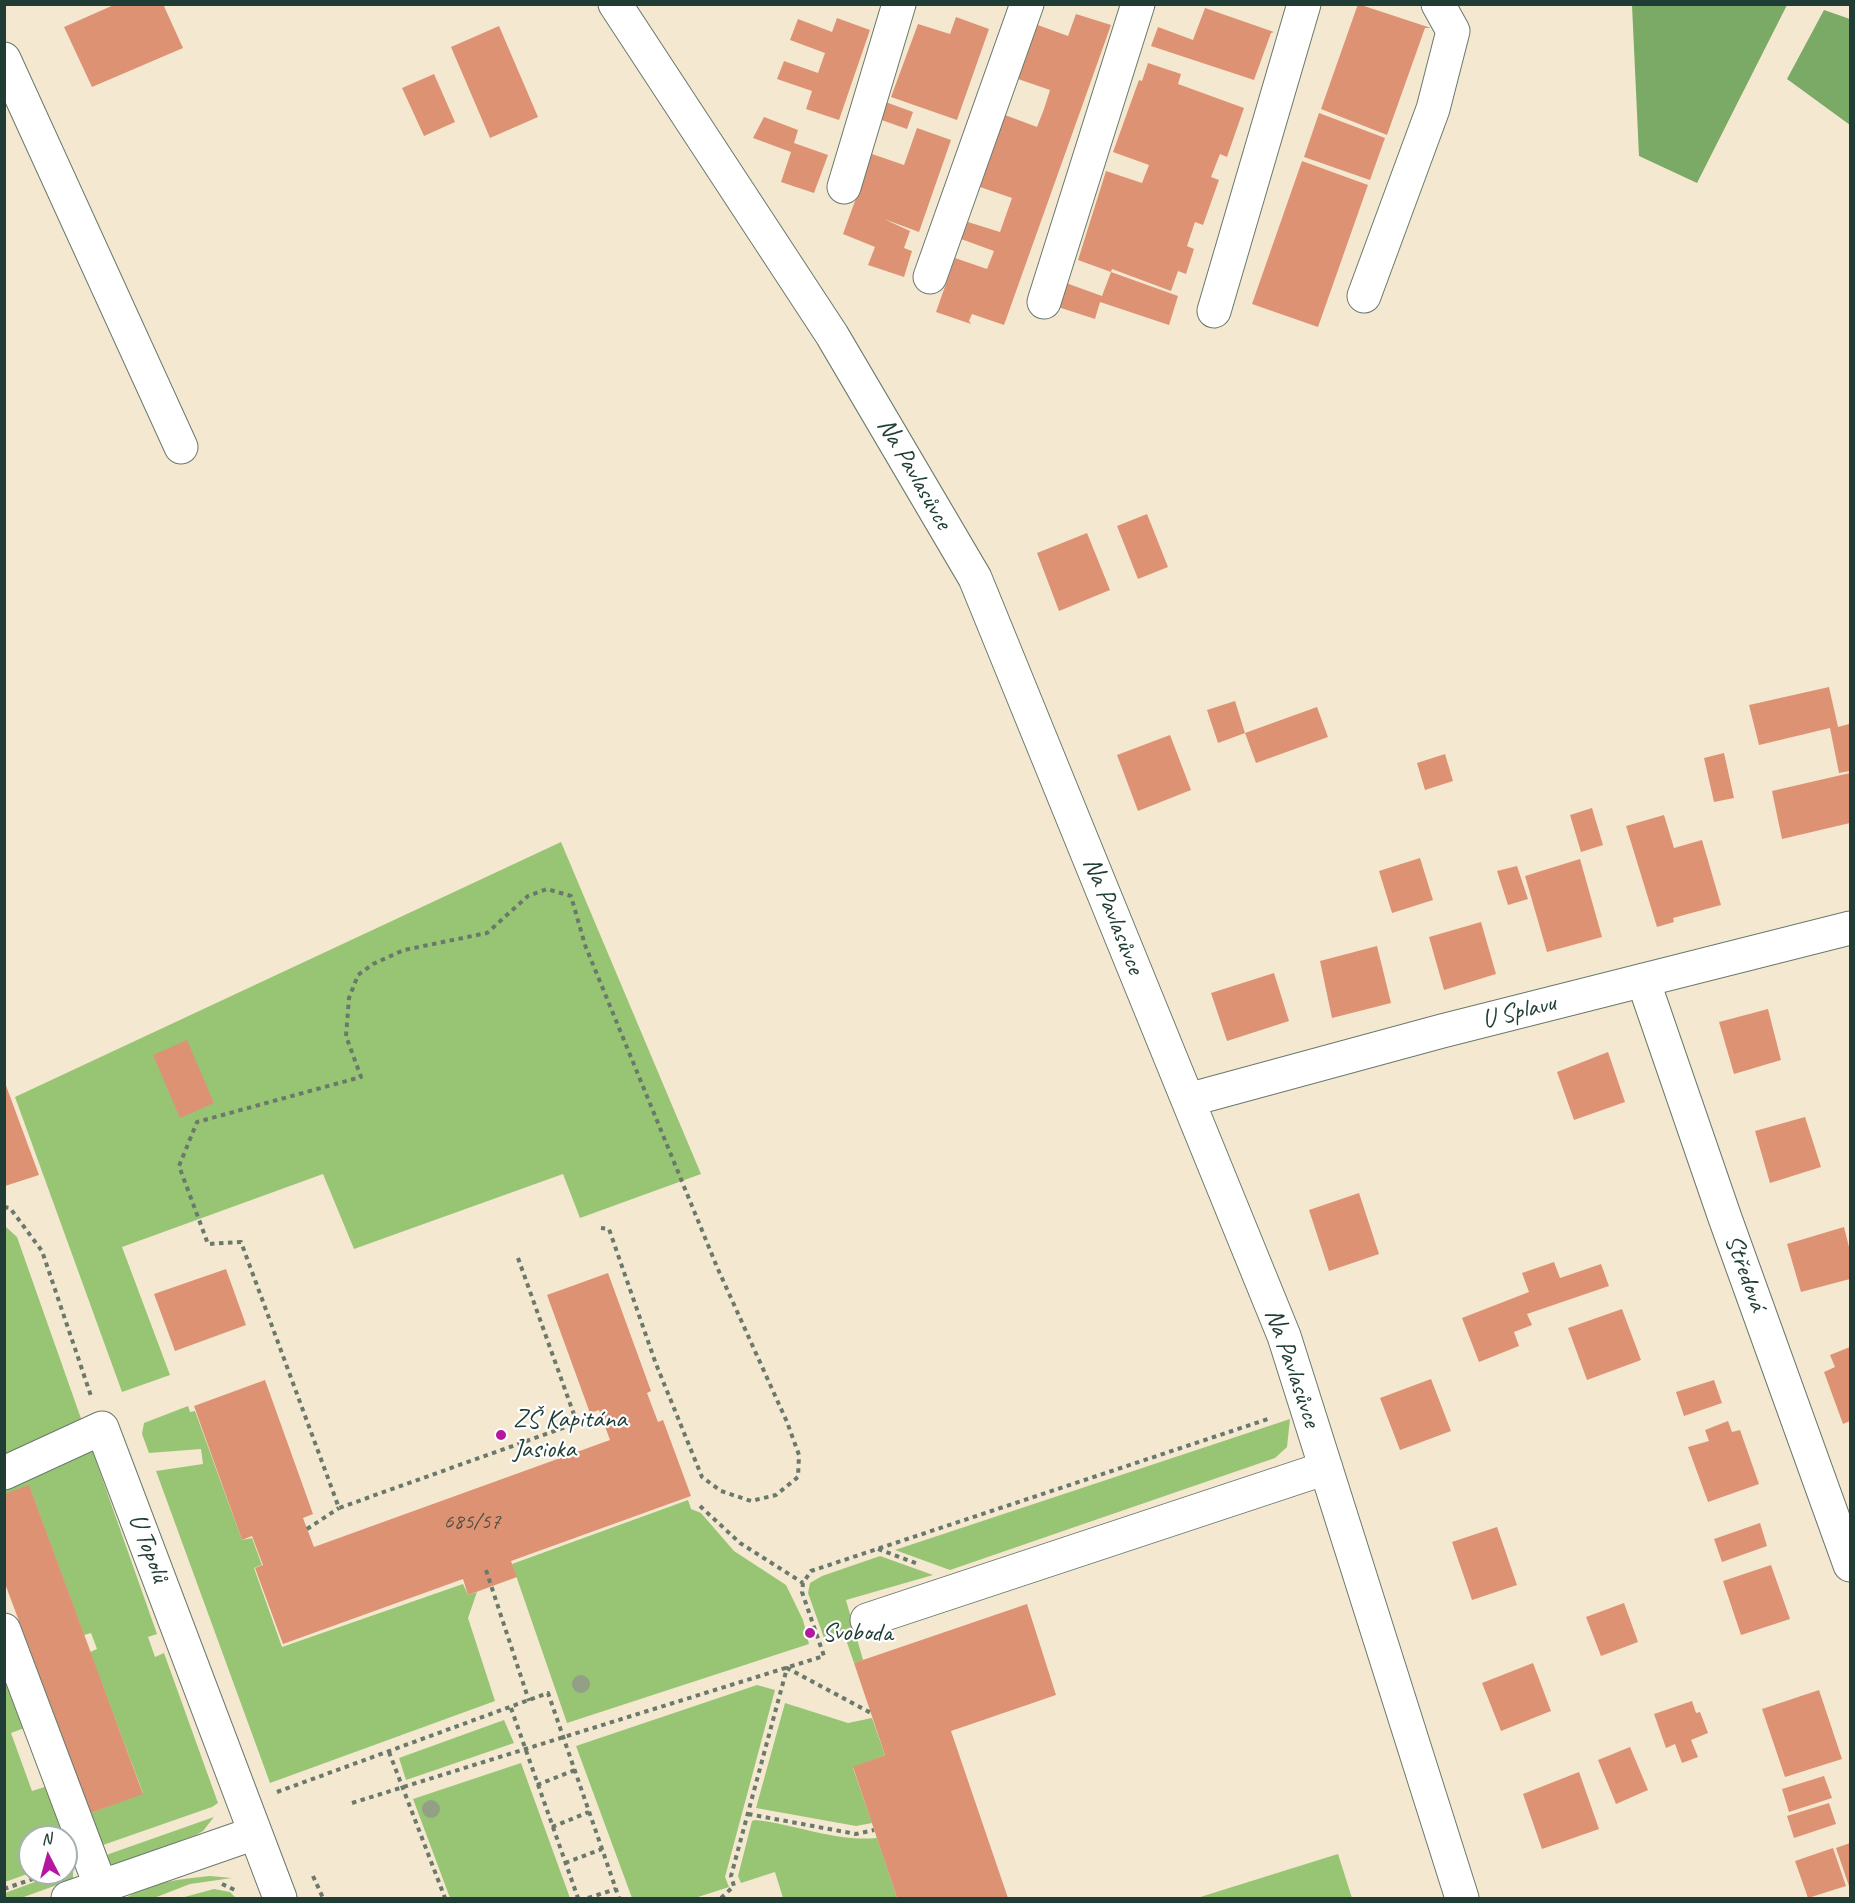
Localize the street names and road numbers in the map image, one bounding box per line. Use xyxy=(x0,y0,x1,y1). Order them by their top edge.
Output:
street label: Na Pavlasůvce xyxy=(870,413,958,535)
street label: Na Pavlasůvce xyxy=(1075,853,1151,979)
street label: U Splavu xyxy=(1479,988,1559,1036)
street label: Středová xyxy=(1717,1231,1773,1315)
street label: Na Pavlasůvce xyxy=(1257,1305,1327,1431)
street label: U Topolů xyxy=(121,1509,175,1587)

